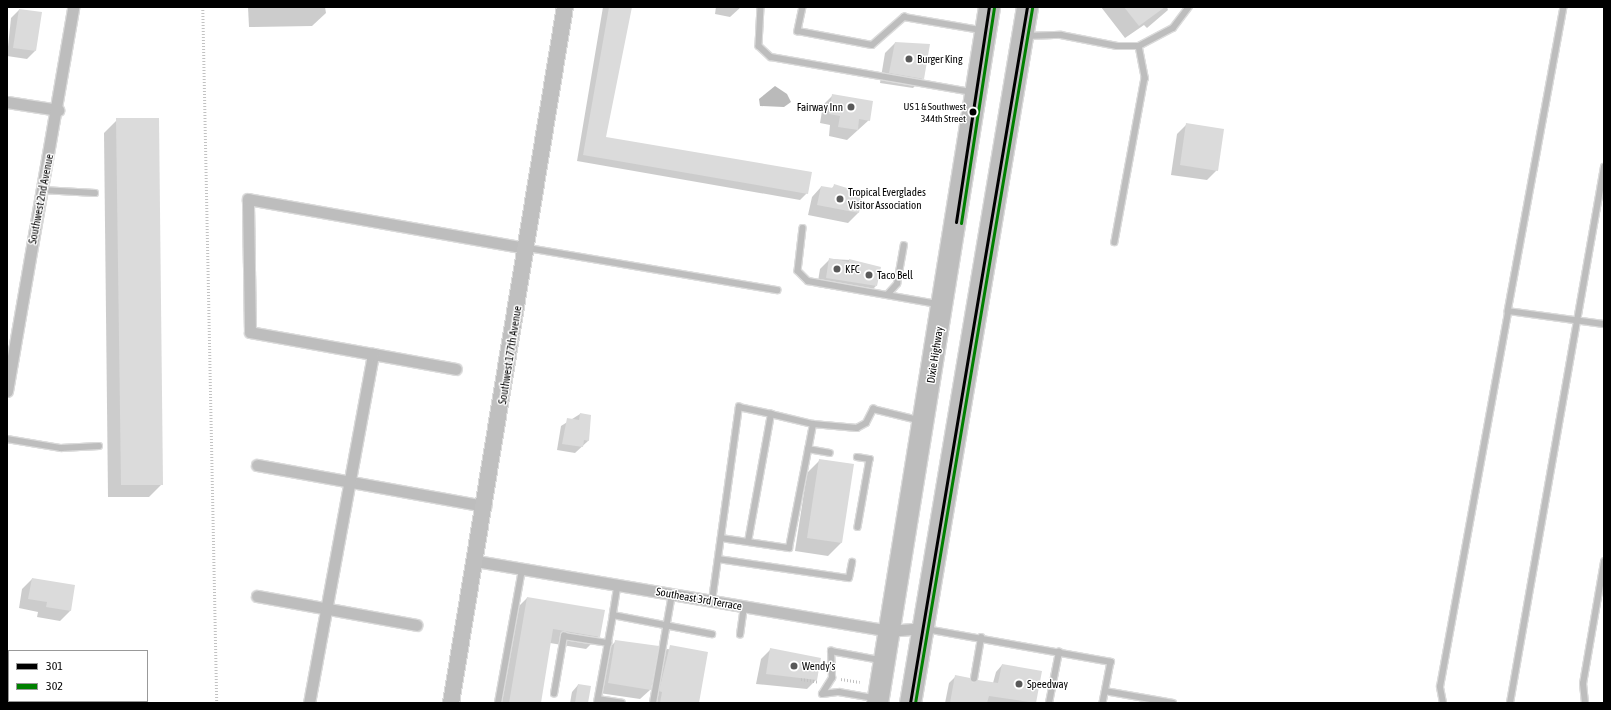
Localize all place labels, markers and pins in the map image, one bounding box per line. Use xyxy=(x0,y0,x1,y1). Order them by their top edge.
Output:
place label: Burger King xyxy=(917,52,963,66)
marker: Burger King xyxy=(904,54,914,64)
place label: Fairway Inn xyxy=(797,100,843,114)
place label: US 1 & Southwest 344th Street xyxy=(904,100,966,124)
marker: Fairway Inn xyxy=(846,102,856,112)
marker: US 1 & Southwest 344th Street xyxy=(968,107,978,117)
place label: Tropical Everglades Visitor Association xyxy=(848,186,926,212)
marker: Tropical Everglades Visitor Association xyxy=(835,194,845,204)
place label: KFC xyxy=(845,262,860,276)
marker: KFC xyxy=(832,264,842,274)
place label: Taco Bell xyxy=(877,268,913,282)
marker: Taco Bell xyxy=(864,270,874,280)
place label: Wendy's xyxy=(802,659,835,673)
marker: Wendy's xyxy=(789,661,799,671)
place label: Speedway xyxy=(1027,677,1068,691)
marker: Speedway xyxy=(1014,679,1024,689)

